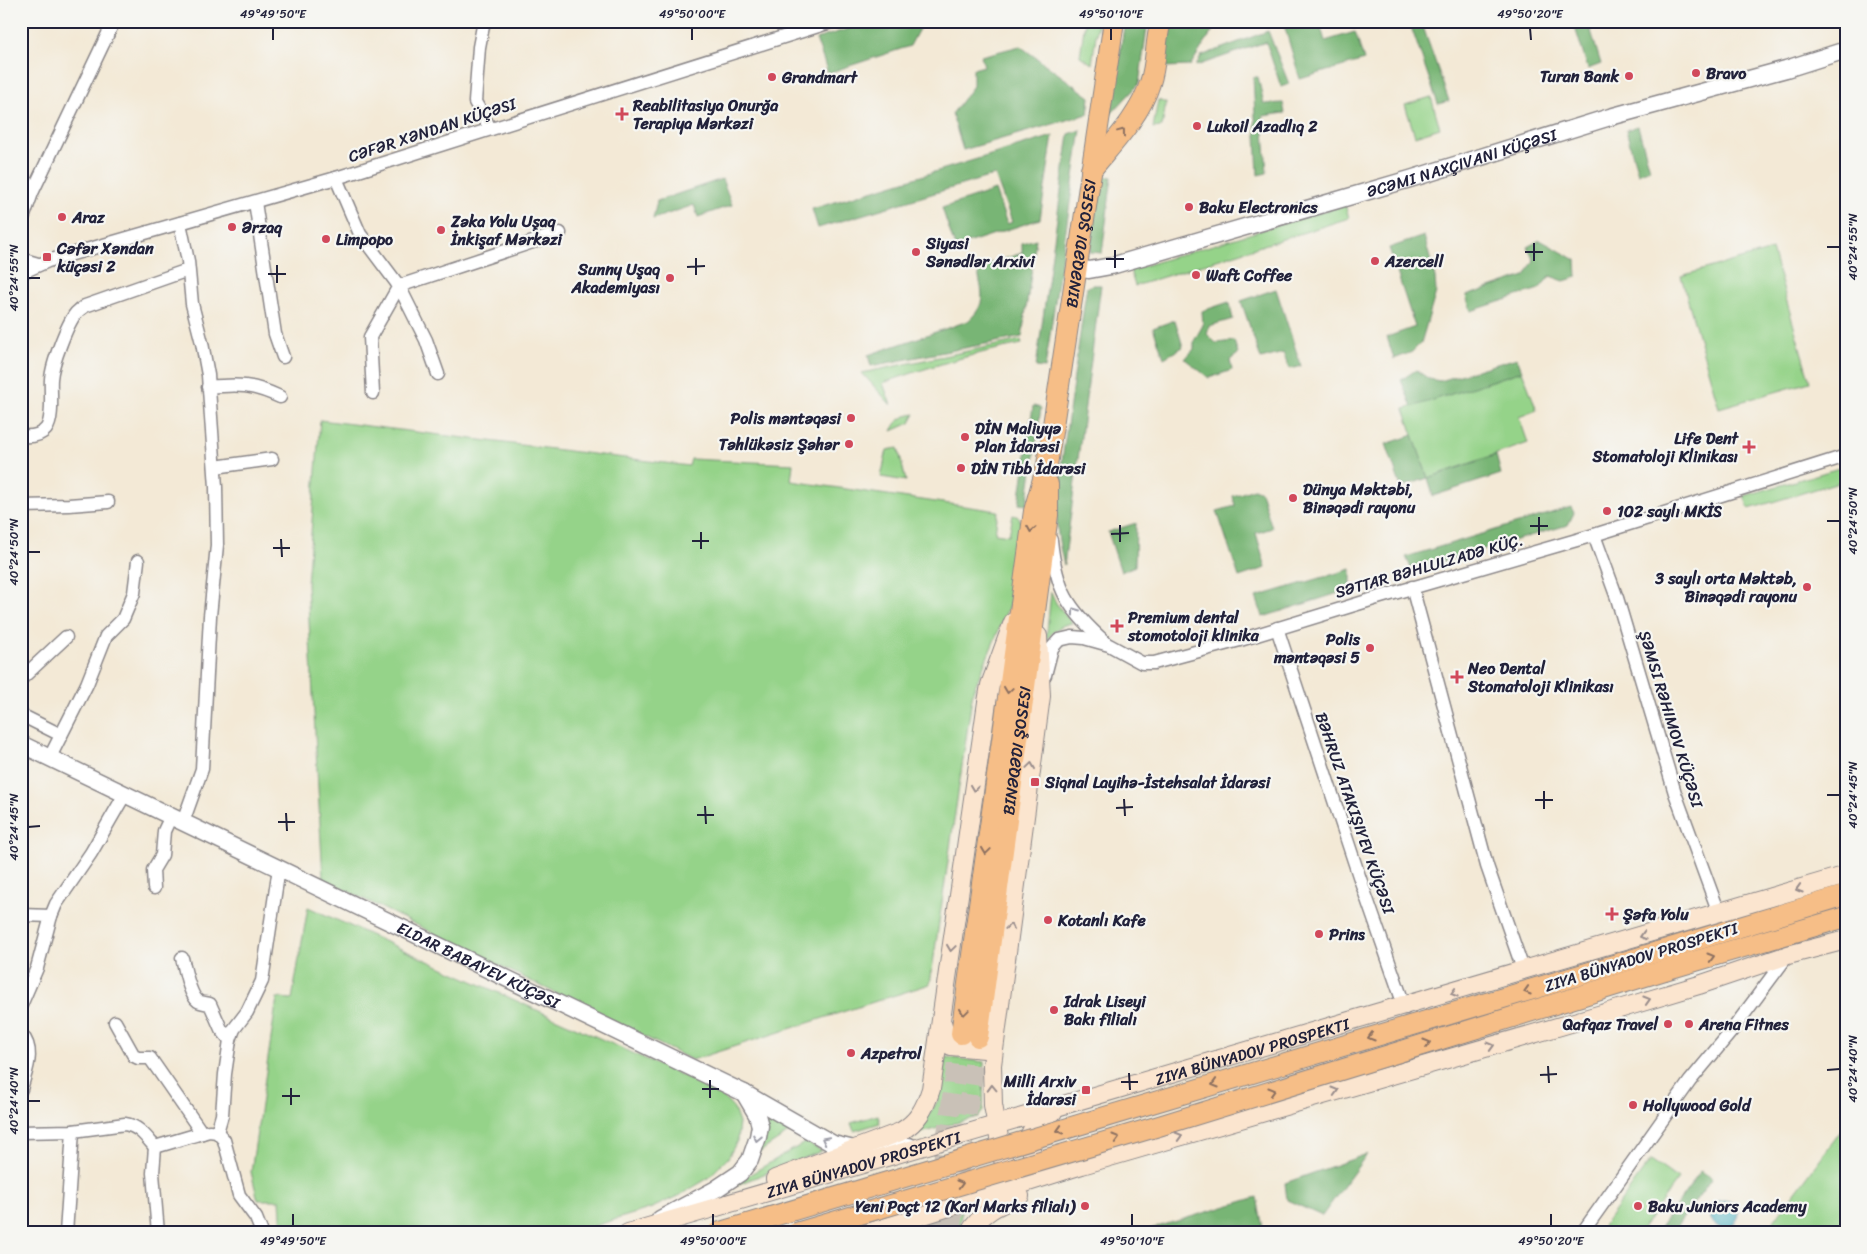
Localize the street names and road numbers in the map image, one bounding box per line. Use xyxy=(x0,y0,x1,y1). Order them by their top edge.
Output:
street label: CƏFƏR XƏNDAN KÜÇƏSI xyxy=(344,89,521,171)
street label: ƏCƏMI NAXÇIVANI KÜÇƏSI xyxy=(1363,119,1562,205)
street label: BINƏQƏDI ŞOSESI xyxy=(1056,177,1104,310)
street label: SƏTTAR BƏHLULZADƏ KÜÇ. xyxy=(1331,525,1527,607)
street label: ŞƏMSI RƏHIMOV KÜÇƏSI xyxy=(1630,627,1712,813)
street label: BINƏQƏDI ŞOSESI xyxy=(993,684,1039,817)
street label: BƏHRUZ ATAKIŞIYEV KÜÇƏSI xyxy=(1307,708,1404,919)
street label: ELDAR BABAYEV KÜÇƏSI xyxy=(392,913,566,1017)
street label: ZIYA BÜNYADOV PROSPEKTI xyxy=(1541,913,1743,1000)
street label: ZIYA BÜNYADOV PROSPEKTI xyxy=(1151,1009,1354,1093)
street label: ZIYA BÜNYADOV PROSPEKTI xyxy=(762,1122,965,1206)

